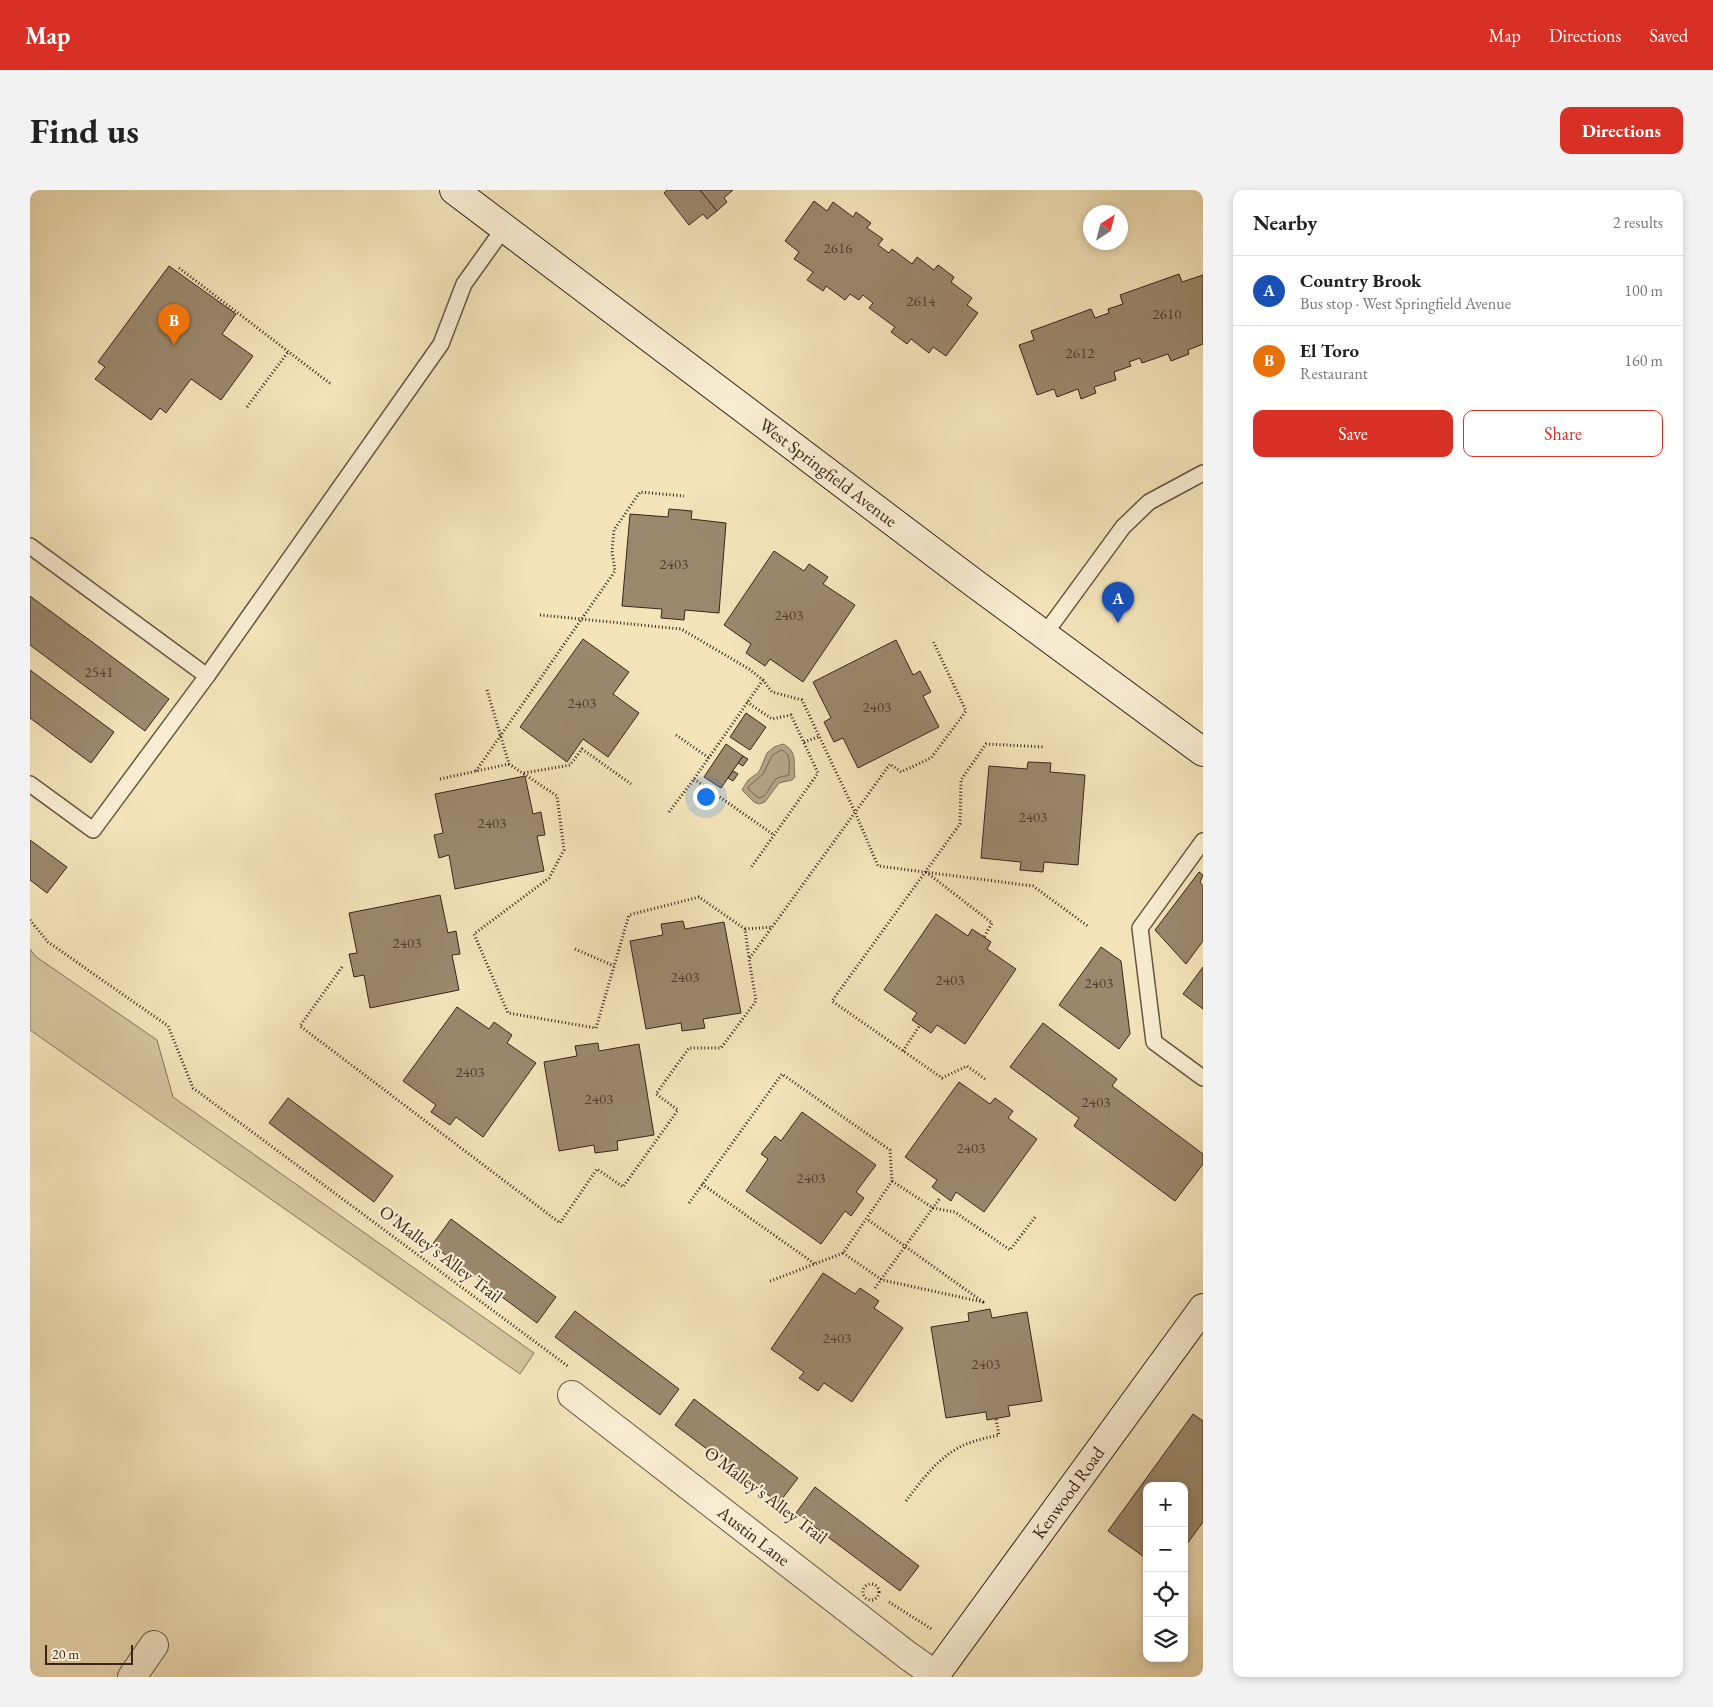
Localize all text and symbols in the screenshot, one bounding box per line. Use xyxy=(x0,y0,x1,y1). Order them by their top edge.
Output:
text: Map xyxy=(25,20,70,51)
text: Map xyxy=(1489,24,1521,47)
text: Directions xyxy=(1549,24,1621,47)
text: Saved xyxy=(1649,24,1688,47)
button: Directions xyxy=(1560,107,1683,154)
text: Find us xyxy=(30,108,139,153)
north arrow xyxy=(1083,205,1128,250)
text: Nearby xyxy=(1253,209,1317,236)
text: 2 results xyxy=(1613,212,1663,233)
house number: 2616 xyxy=(824,238,852,257)
text: Country Brook xyxy=(1300,268,1421,293)
text: A xyxy=(1263,280,1275,301)
text: 100 m xyxy=(1624,280,1663,301)
house number: 2614 xyxy=(907,291,936,310)
text: Bus stop · West Springfield Avenue xyxy=(1300,293,1511,314)
pin: B xyxy=(158,304,190,345)
house number: 2610 xyxy=(1153,304,1181,323)
text: El Toro xyxy=(1300,338,1359,363)
house number: 2612 xyxy=(1066,343,1095,362)
text: B xyxy=(1264,350,1274,371)
text: 160 m xyxy=(1624,350,1663,371)
text: Restaurant xyxy=(1300,363,1368,384)
button: Save xyxy=(1253,410,1453,457)
button: Share xyxy=(1463,410,1663,457)
street label: West Springfield Avenue xyxy=(755,413,902,532)
house number: 2403 xyxy=(660,554,688,573)
pin: A xyxy=(1102,582,1134,623)
house number: 2403 xyxy=(775,605,803,624)
house number: 2541 xyxy=(85,662,113,681)
house number: 2403 xyxy=(568,693,596,712)
house number: 2403 xyxy=(863,697,891,716)
your location xyxy=(693,784,719,810)
house number: 2403 xyxy=(1019,807,1047,826)
house number: 2403 xyxy=(478,813,506,832)
house number: 2403 xyxy=(393,933,421,952)
house number: 2403 xyxy=(671,967,699,986)
house number: 2403 xyxy=(936,970,964,989)
house number: 2403 xyxy=(1085,973,1113,992)
house number: 2403 xyxy=(456,1062,484,1081)
house number: 2403 xyxy=(585,1089,613,1108)
house number: 2403 xyxy=(1082,1092,1110,1111)
house number: 2403 xyxy=(957,1138,985,1157)
house number: 2403 xyxy=(797,1168,825,1187)
street label: O'Malley's Alley Trail xyxy=(375,1200,508,1308)
house number: 2403 xyxy=(823,1328,851,1347)
house number: 2403 xyxy=(972,1354,1000,1373)
street label: O'Malley's Alley Trail xyxy=(700,1441,833,1549)
street label: Kenwood Road xyxy=(1027,1441,1110,1543)
map controls xyxy=(1143,1482,1188,1662)
button: + xyxy=(1143,1482,1188,1527)
street label: Austin Lane xyxy=(712,1500,795,1571)
button: − xyxy=(1143,1527,1188,1572)
button: locate xyxy=(1143,1572,1188,1617)
button: layers xyxy=(1143,1617,1188,1662)
scale bar xyxy=(45,1642,132,1665)
text: 20 m xyxy=(52,1645,79,1663)

